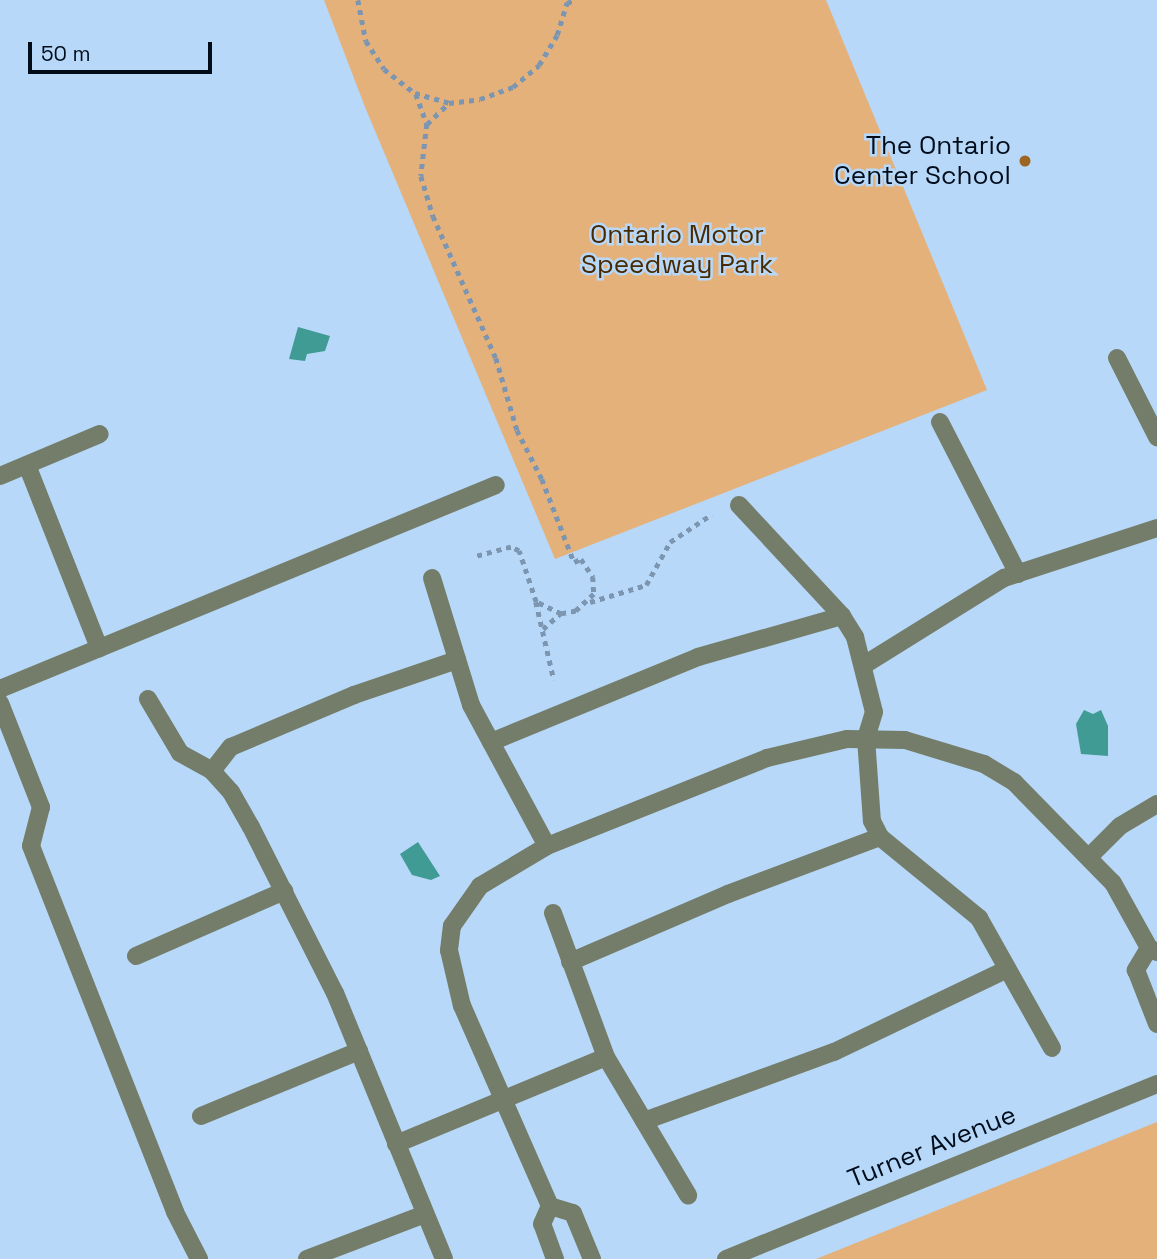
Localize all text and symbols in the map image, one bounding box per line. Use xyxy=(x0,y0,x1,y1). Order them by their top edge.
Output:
scale bar xyxy=(32,28,215,72)
text: 50 m xyxy=(41,40,91,67)
place label: The Ontario Center School xyxy=(834,130,1011,192)
marker: The Ontario Center School xyxy=(1017,153,1033,169)
park label: Ontario Motor Speedway Park xyxy=(581,219,773,280)
street label: Turner Avenue xyxy=(843,1099,1021,1195)

